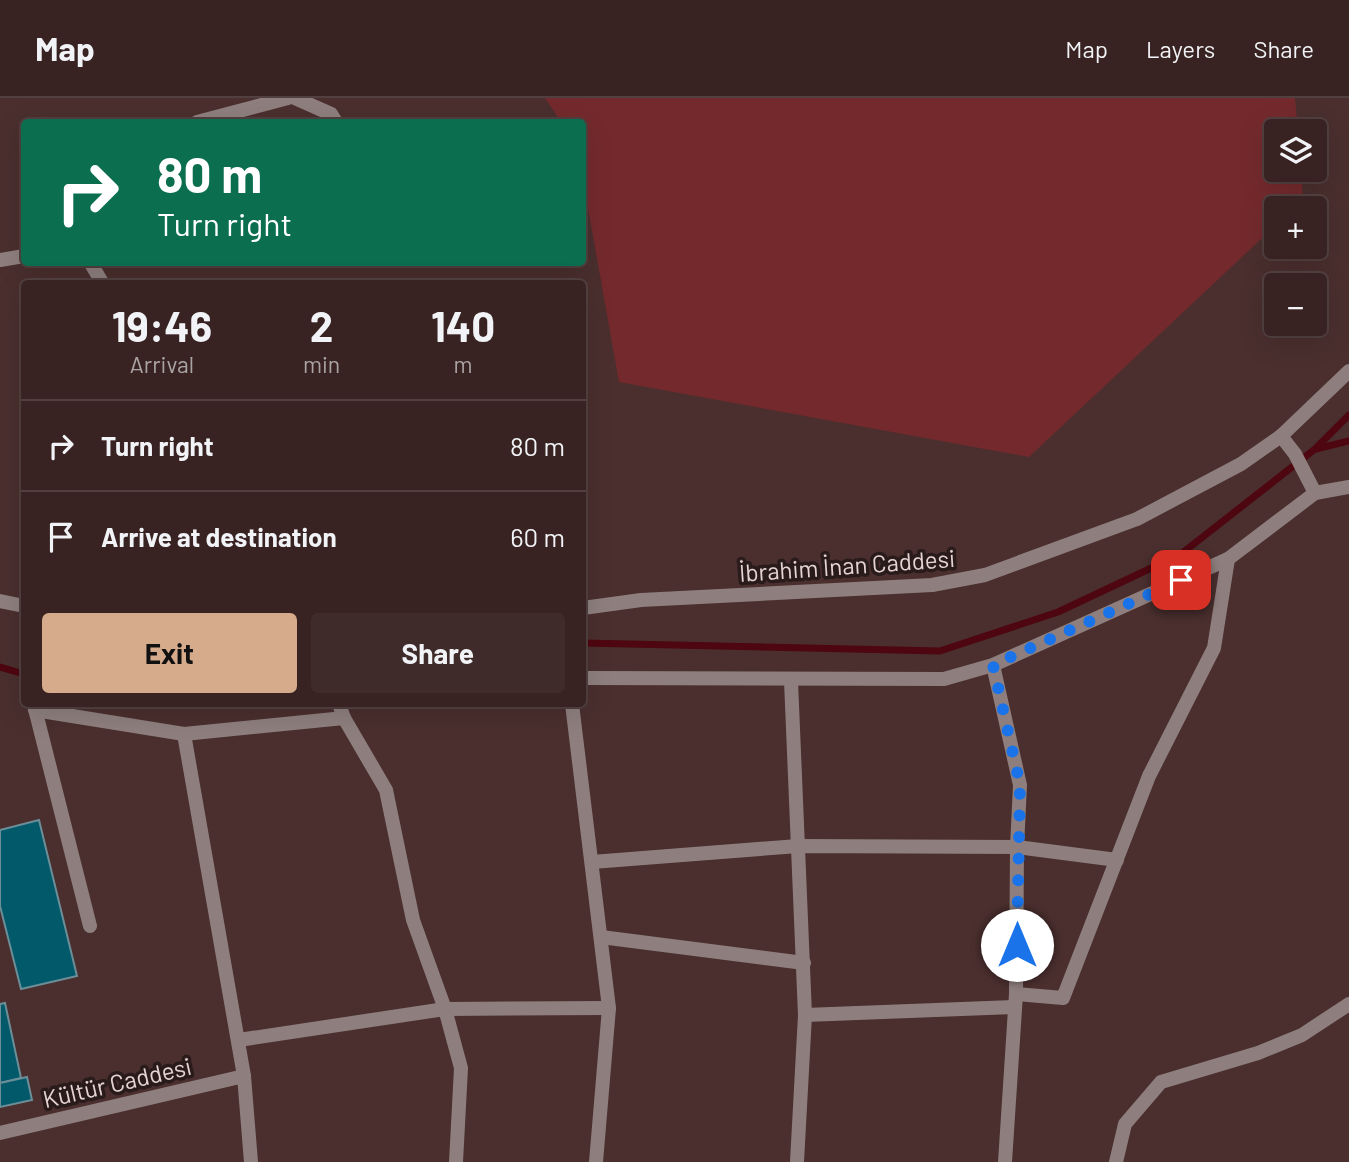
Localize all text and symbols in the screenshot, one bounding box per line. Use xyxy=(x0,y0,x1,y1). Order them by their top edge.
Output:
text: Map xyxy=(35,28,95,68)
text: Map xyxy=(1065,34,1108,63)
text: Layers xyxy=(1146,34,1215,63)
text: Share xyxy=(1253,34,1314,63)
map controls xyxy=(1264,119,1327,336)
button: layers xyxy=(1264,119,1327,182)
text: 80 m xyxy=(157,144,262,203)
icon: right xyxy=(42,147,133,238)
button: + xyxy=(1264,196,1327,259)
text: Turn right xyxy=(157,204,292,242)
button: − xyxy=(1264,273,1327,336)
text: 19:46 xyxy=(112,300,212,350)
text: 2 xyxy=(310,300,333,350)
text: 140 xyxy=(431,300,495,350)
text: Arrival xyxy=(130,350,194,378)
text: min xyxy=(303,350,340,378)
text: m xyxy=(454,350,473,378)
icon: right xyxy=(42,427,80,465)
text: Turn right xyxy=(101,430,214,461)
text: 80 m xyxy=(510,430,565,461)
icon: arrive xyxy=(42,518,80,556)
text: Arrive at destination xyxy=(101,521,337,552)
text: 60 m xyxy=(510,521,565,552)
street label: İbrahim İnan Caddesi xyxy=(738,543,956,587)
pin xyxy=(1151,550,1211,610)
icon: arrive xyxy=(1162,561,1200,599)
button: Exit xyxy=(42,613,297,693)
button: Share xyxy=(311,613,565,693)
position arrow xyxy=(980,908,1054,982)
street label: Kültür Caddesi xyxy=(40,1051,194,1113)

